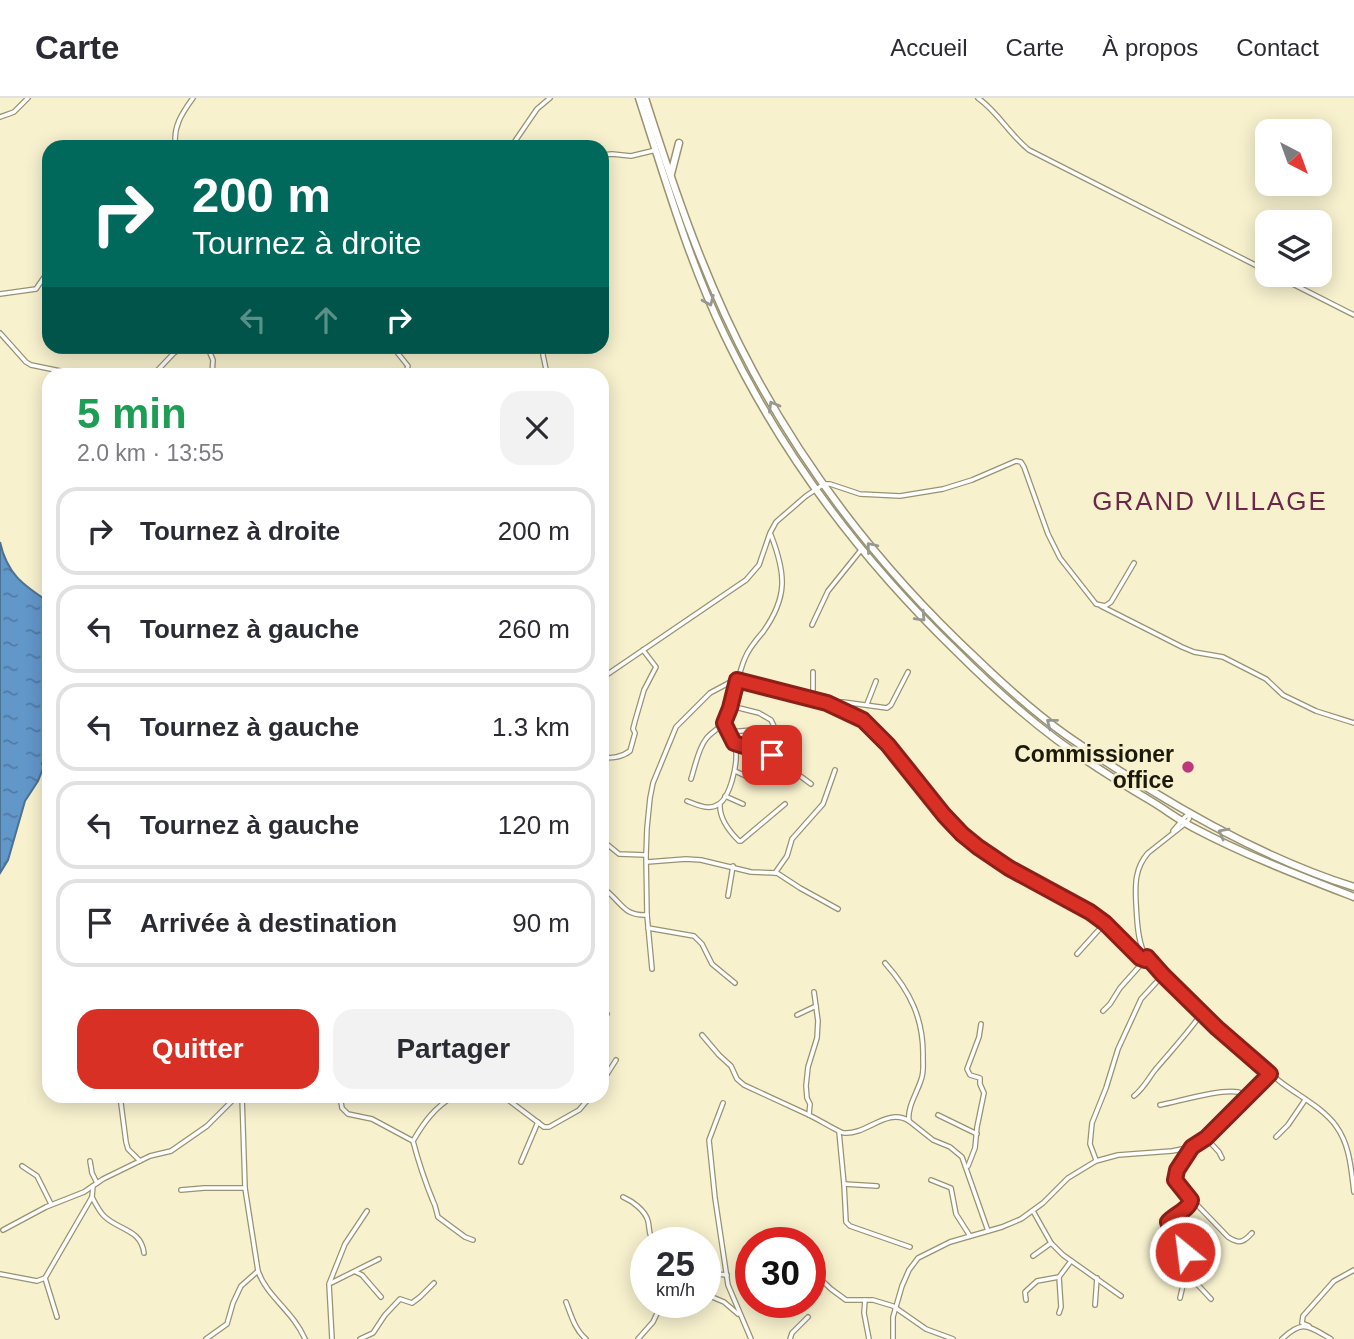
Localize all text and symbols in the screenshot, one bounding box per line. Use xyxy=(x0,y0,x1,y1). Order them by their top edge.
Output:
text: Carte xyxy=(35,29,119,66)
text: Accueil xyxy=(890,34,968,61)
text: Carte xyxy=(1006,34,1064,61)
text: À propos xyxy=(1102,34,1198,61)
text: Contact xyxy=(1236,34,1319,61)
north arrow xyxy=(1255,119,1332,196)
map controls xyxy=(1255,119,1332,287)
icon: right xyxy=(77,168,168,259)
text: 200 m xyxy=(192,168,331,222)
button: layers xyxy=(1255,210,1332,287)
text: Tournez à droite xyxy=(192,225,421,261)
one-way arrow xyxy=(701,295,715,307)
icon: left xyxy=(234,301,272,339)
icon: ahead xyxy=(307,301,345,339)
icon: right xyxy=(380,301,418,339)
text: 5 min xyxy=(77,390,187,437)
button: close xyxy=(500,391,574,465)
one-way arrow xyxy=(768,401,781,414)
text: 2.0 km · 13:55 xyxy=(77,440,224,466)
district label: GRAND VILLAGE xyxy=(1092,486,1328,516)
icon: right xyxy=(81,512,119,550)
text: Tournez à droite xyxy=(140,516,340,546)
text: 200 m xyxy=(498,516,570,546)
one-way arrow xyxy=(867,542,880,554)
one-way arrow xyxy=(913,609,926,622)
icon: left xyxy=(81,610,119,648)
text: Tournez à gauche xyxy=(140,614,359,644)
text: 260 m xyxy=(498,614,570,644)
icon: left xyxy=(81,708,119,746)
text: Tournez à gauche xyxy=(140,712,359,742)
text: 1.3 km xyxy=(492,712,570,742)
one-way arrow xyxy=(1046,719,1058,732)
pin xyxy=(742,725,802,785)
icon: arrive xyxy=(753,736,791,774)
place label: Commissioner office xyxy=(1014,741,1174,793)
marker: Commissioner office xyxy=(1180,759,1196,775)
icon: left xyxy=(81,806,119,844)
text: Tournez à gauche xyxy=(140,810,359,840)
text: 120 m xyxy=(498,810,570,840)
one-way arrow xyxy=(1218,827,1231,841)
icon: arrive xyxy=(81,904,119,942)
text: Arrivée à destination xyxy=(140,908,397,938)
text: 90 m xyxy=(512,908,570,938)
button: Quitter xyxy=(77,1009,319,1089)
button: Partager xyxy=(333,1009,574,1089)
position arrow xyxy=(1148,1215,1222,1289)
speed limit sign: 30 xyxy=(735,1227,826,1318)
text: 25 xyxy=(656,1244,695,1283)
text: km/h xyxy=(656,1280,695,1300)

